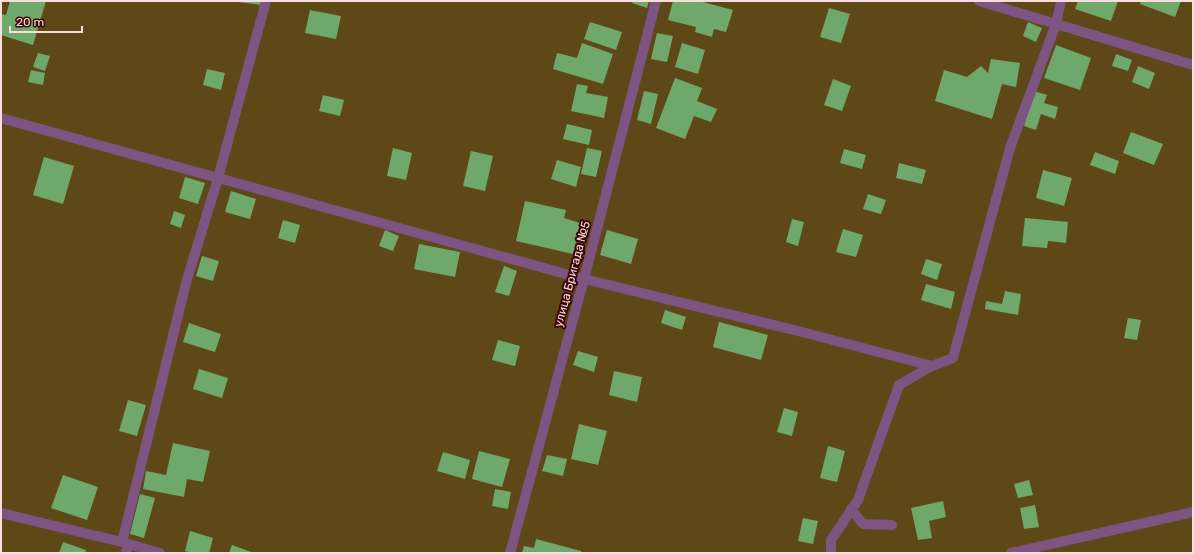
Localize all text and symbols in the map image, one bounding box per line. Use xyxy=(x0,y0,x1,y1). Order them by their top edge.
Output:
scale bar xyxy=(10,8,82,34)
text: 20 m xyxy=(16,15,44,29)
street label: улица Бригада №5 xyxy=(551,219,593,329)

